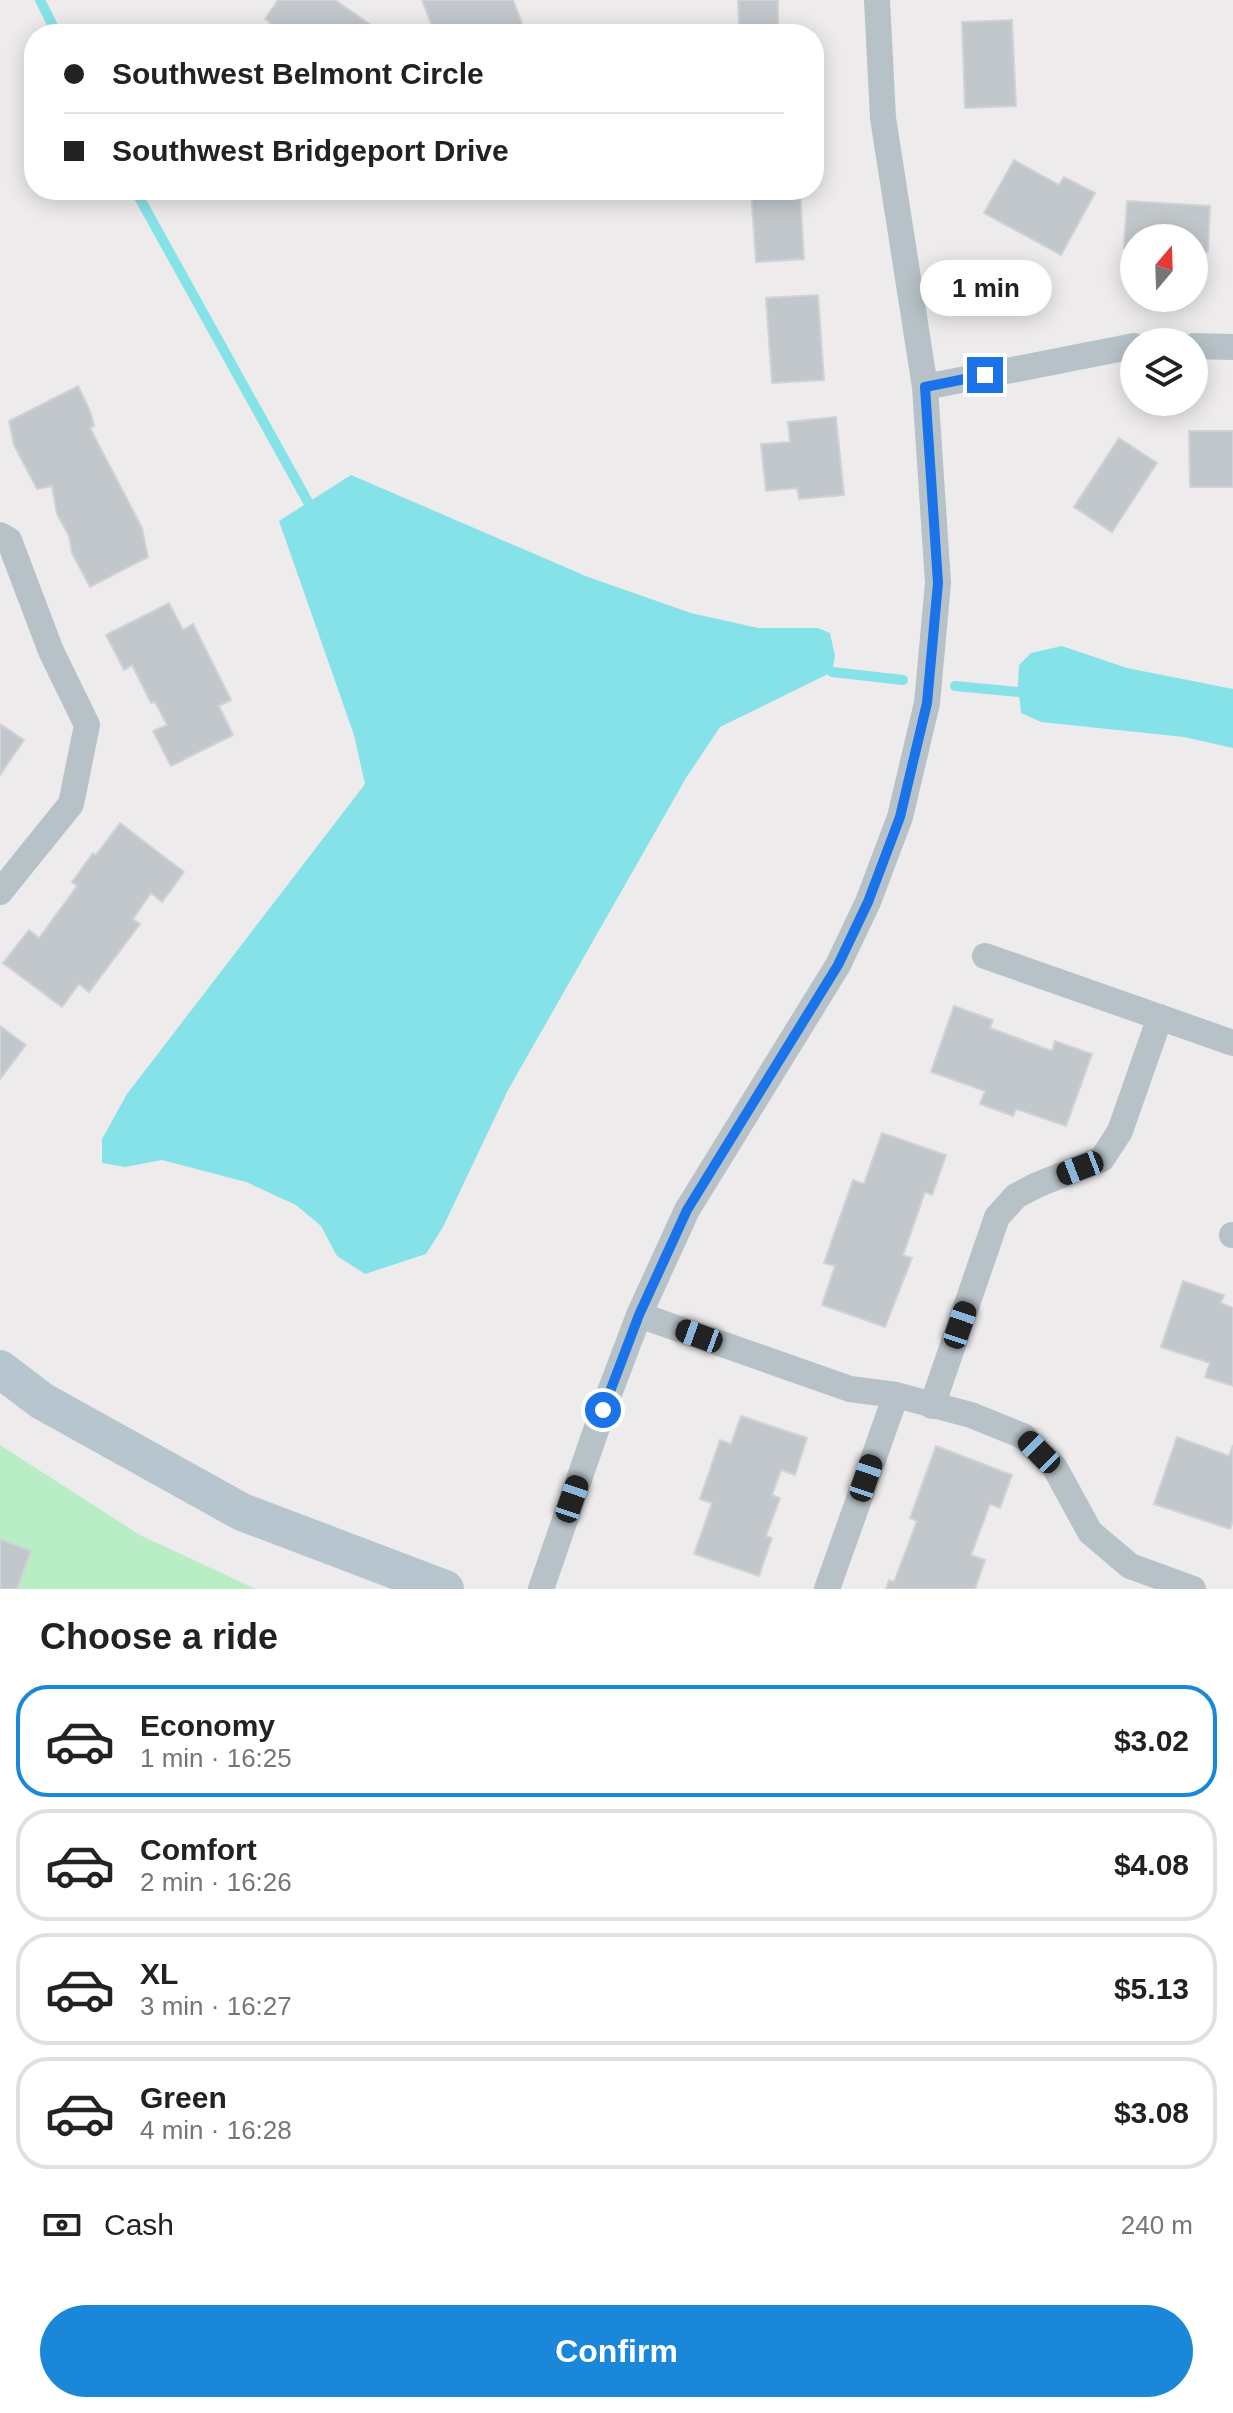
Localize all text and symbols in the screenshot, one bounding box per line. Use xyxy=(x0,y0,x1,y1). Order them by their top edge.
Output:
text: Southwest Belmont Circle xyxy=(112,57,484,90)
text: Southwest Bridgeport Drive xyxy=(112,134,509,167)
north arrow xyxy=(1120,224,1208,312)
map controls xyxy=(1120,224,1208,416)
callout: 1 min xyxy=(919,259,1051,315)
text: 1 min xyxy=(952,273,1020,303)
button: layers xyxy=(1120,328,1208,416)
route end xyxy=(967,357,1003,393)
car xyxy=(1053,1148,1107,1188)
car xyxy=(941,1298,979,1352)
car xyxy=(672,1317,726,1355)
route start xyxy=(585,1392,621,1428)
car xyxy=(1014,1427,1064,1477)
car xyxy=(847,1451,885,1505)
car xyxy=(553,1472,591,1526)
text: Choose a ride xyxy=(40,1616,278,1657)
icon: car xyxy=(44,1705,116,1777)
text: Economy xyxy=(140,1709,275,1742)
text: $3.02 xyxy=(1114,1724,1189,1757)
text: 1 min · 16:25 xyxy=(140,1743,292,1773)
icon: car xyxy=(44,1829,116,1901)
text: Comfort xyxy=(140,1833,257,1866)
text: $4.08 xyxy=(1114,1848,1189,1881)
text: 2 min · 16:26 xyxy=(140,1867,292,1897)
icon: car xyxy=(44,1953,116,2025)
text: XL xyxy=(140,1957,178,1990)
text: $5.13 xyxy=(1114,1972,1189,2005)
text: 3 min · 16:27 xyxy=(140,1991,292,2021)
icon: car xyxy=(44,2077,116,2149)
text: Green xyxy=(140,2081,227,2114)
text: $3.08 xyxy=(1114,2096,1189,2129)
text: 4 min · 16:28 xyxy=(140,2115,292,2145)
icon: cash xyxy=(40,2203,84,2247)
text: Cash xyxy=(104,2208,174,2241)
text: 240 m xyxy=(1121,2210,1193,2240)
button: Confirm xyxy=(40,2305,1193,2397)

